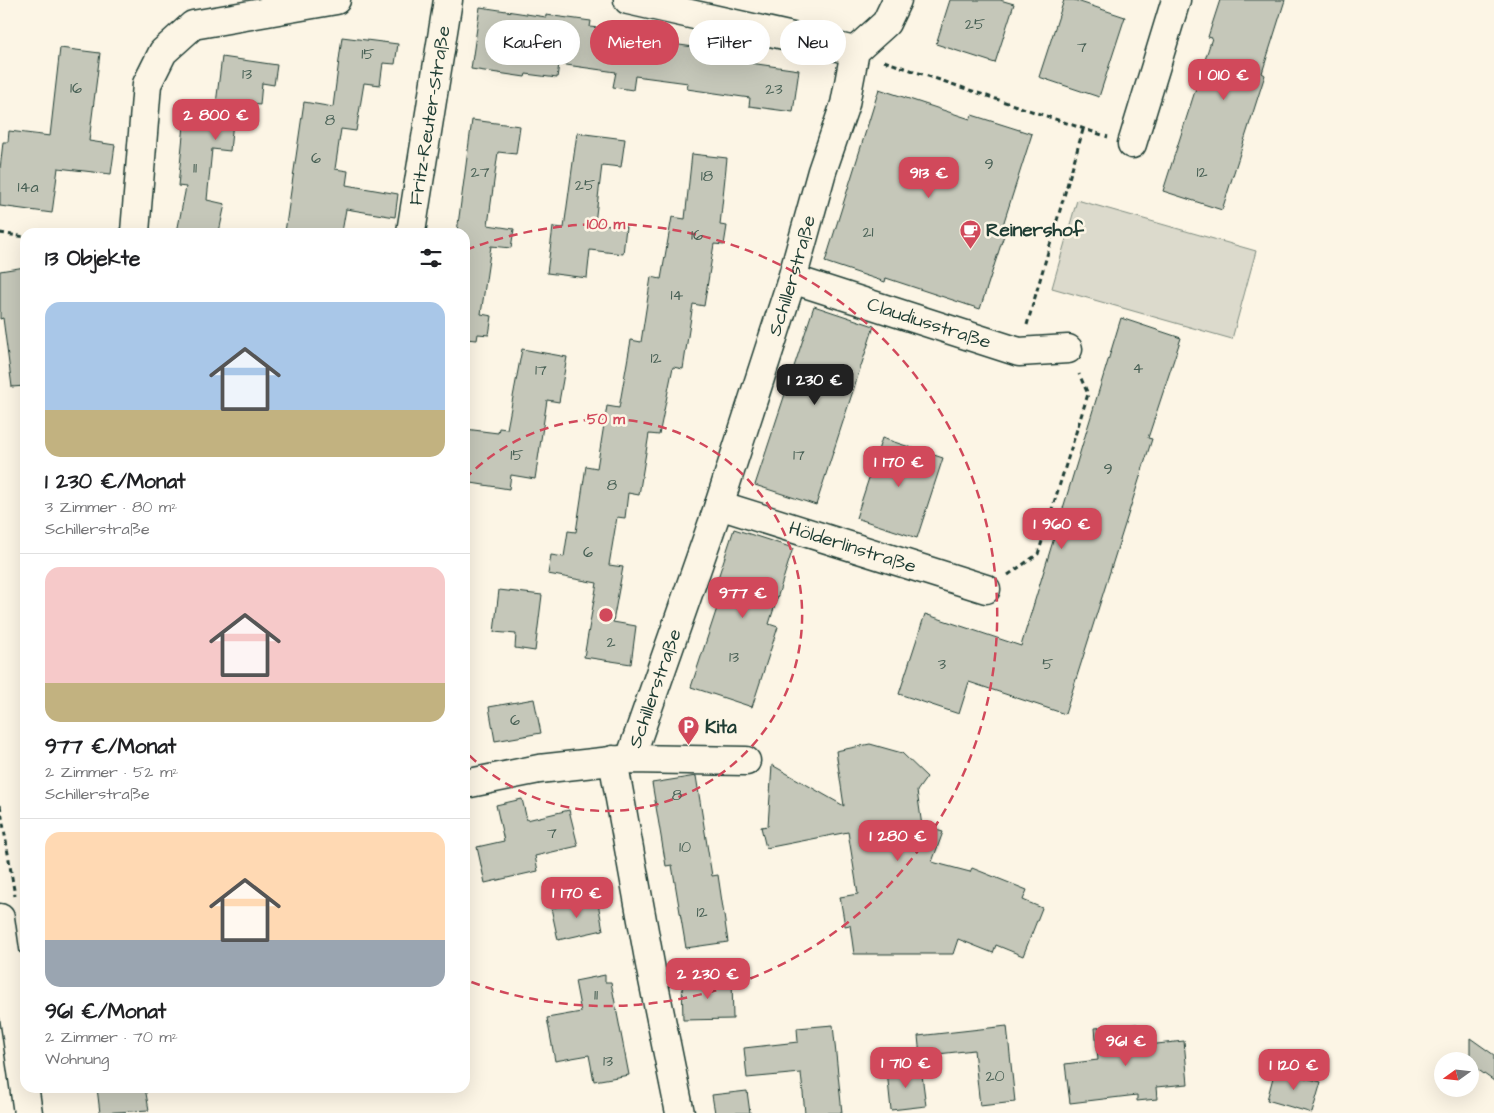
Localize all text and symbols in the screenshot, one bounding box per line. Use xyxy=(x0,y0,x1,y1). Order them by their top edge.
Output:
house number: 25 xyxy=(965,13,986,35)
chip: Kaufen xyxy=(485,20,580,65)
chip: Mieten xyxy=(590,20,679,65)
chip: Filter xyxy=(689,20,770,65)
chip: Neu xyxy=(780,20,846,65)
street label: Fritz-Reuter-Straße xyxy=(402,24,457,207)
house number: 7 xyxy=(1077,36,1087,58)
house number: 15 xyxy=(361,43,375,65)
pin: 1 010 € xyxy=(1178,58,1270,101)
house number: 13 xyxy=(242,63,252,85)
text: 1 010 € xyxy=(1199,64,1249,86)
house number: 16 xyxy=(70,77,82,99)
house number: 23 xyxy=(765,78,783,100)
pin: 2 800 € xyxy=(170,98,262,141)
text: 2 800 € xyxy=(183,104,249,126)
house number: 8 xyxy=(325,109,335,131)
house number: 6 xyxy=(311,147,321,169)
house number: 9 xyxy=(984,153,994,175)
pin: 913 € xyxy=(894,156,964,199)
house number: 11 xyxy=(193,157,197,179)
house number: 27 xyxy=(471,161,490,183)
house number: 12 xyxy=(1196,161,1208,183)
text: 913 € xyxy=(910,162,948,184)
house number: 18 xyxy=(701,165,713,187)
house number: 25 xyxy=(575,174,596,196)
house number: 14a xyxy=(17,176,39,198)
street label: Schillerstraße xyxy=(761,212,823,339)
text: 100 m xyxy=(587,214,626,235)
place label: Reinershof xyxy=(986,217,1085,244)
cafe icon: Reinershof xyxy=(958,218,982,249)
house number: 21 xyxy=(862,221,874,243)
house number: 16 xyxy=(691,224,703,246)
text: 13 Objekte xyxy=(45,244,140,273)
icon: filters xyxy=(417,244,445,272)
house number: 14 xyxy=(671,284,684,306)
street label: Claudiusstraße xyxy=(864,291,995,356)
icon: home xyxy=(200,334,290,424)
house number: 12 xyxy=(650,347,662,369)
house number: 4 xyxy=(1133,357,1144,379)
house number: 17 xyxy=(535,359,547,381)
pin: 1 230 € xyxy=(769,364,861,406)
text: 1 230 € xyxy=(788,369,842,391)
text: 50 m xyxy=(587,409,625,430)
house number: 15 xyxy=(510,444,524,466)
house number: 17 xyxy=(793,444,805,466)
pin: 1 170 € xyxy=(853,446,945,488)
text: 1 170 € xyxy=(874,451,924,473)
house number: 9 xyxy=(1103,458,1113,480)
text: 1 230 €/Monat xyxy=(45,467,186,496)
house number: 8 xyxy=(607,474,617,496)
text: 3 Zimmer · 80 m² xyxy=(45,496,177,518)
pin: 1 960 € xyxy=(1016,508,1108,550)
text: 1 960 € xyxy=(1034,513,1090,535)
street label: Hölderlinstraße xyxy=(785,514,920,580)
text: Schillerstraße xyxy=(45,518,150,540)
house number: 6 xyxy=(583,541,593,563)
pin: 977 € xyxy=(708,576,778,619)
text: 977 € xyxy=(719,582,767,604)
icon: home xyxy=(200,600,290,690)
centre of rings xyxy=(597,606,615,624)
street label: Schillerstraße xyxy=(621,625,688,751)
house number: 2 xyxy=(606,631,616,653)
house number: 13 xyxy=(729,646,739,668)
house number: 3 xyxy=(938,653,946,675)
house number: 5 xyxy=(1042,653,1054,675)
house number: 6 xyxy=(510,709,520,731)
place label: Kita xyxy=(705,714,737,741)
parking icon: Kita xyxy=(677,715,701,746)
text: 977 €/Monat xyxy=(45,732,176,761)
text: 2 Zimmer · 52 m² xyxy=(45,761,178,783)
text: Schillerstraße xyxy=(45,783,150,805)
house number: 8 xyxy=(672,784,682,806)
pin: 1 280 € xyxy=(852,820,944,862)
house number: 7 xyxy=(547,822,557,844)
text: 1 280 € xyxy=(869,825,927,847)
house number: 10 xyxy=(679,836,691,858)
icon: home xyxy=(200,865,290,955)
pin: 1 170 € xyxy=(531,876,623,919)
text: 1 170 € xyxy=(552,882,602,904)
house number: 12 xyxy=(696,901,708,923)
pin: 2 230 € xyxy=(662,958,754,1000)
text: 2 230 € xyxy=(677,963,739,985)
house number: 11 xyxy=(594,984,598,1006)
text: 961 €/Monat xyxy=(45,997,166,1026)
pin: 961 € xyxy=(1091,1024,1161,1067)
text: 2 Zimmer · 70 m² xyxy=(45,1026,178,1048)
text: 961 € xyxy=(1106,1030,1146,1052)
pin: 1 710 € xyxy=(860,1046,952,1089)
text: Wohnung xyxy=(45,1048,109,1070)
pin: 1 120 € xyxy=(1248,1048,1340,1091)
house number: 13 xyxy=(603,1050,613,1072)
text: 1 710 € xyxy=(881,1052,931,1074)
north arrow xyxy=(1434,1052,1479,1098)
map controls xyxy=(1434,1052,1479,1097)
text: 1 120 € xyxy=(1270,1054,1318,1076)
house number: 20 xyxy=(985,1065,1005,1087)

